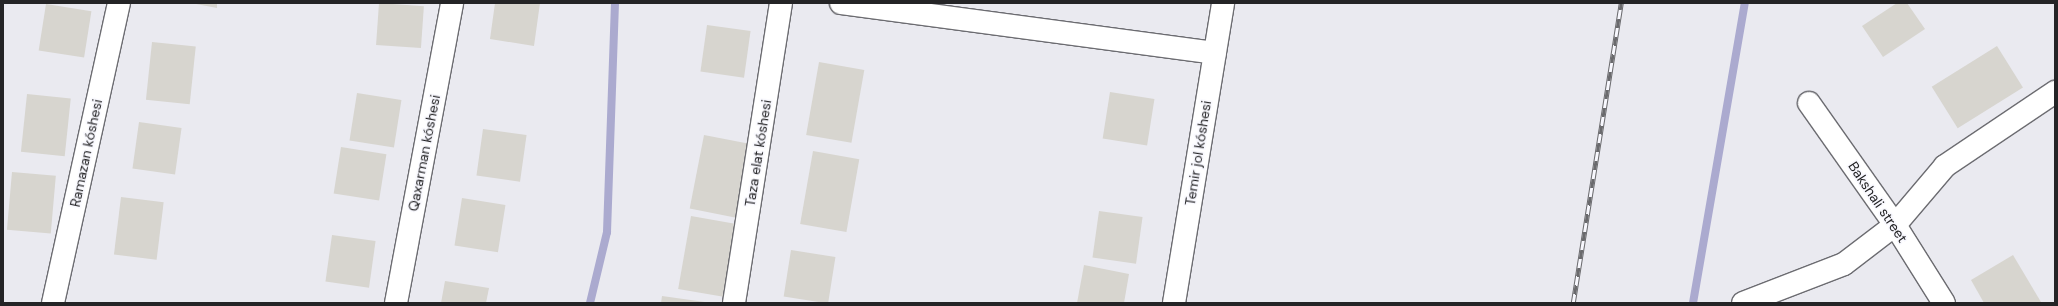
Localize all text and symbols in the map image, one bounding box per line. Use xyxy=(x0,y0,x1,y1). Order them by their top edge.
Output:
street label: Qaxarman kóshesi xyxy=(404,93,444,213)
street label: Ramazan kóshesi xyxy=(66,98,106,208)
street label: Taza elat kóshesi xyxy=(741,98,775,208)
street label: Temir jol kóshesi xyxy=(1181,99,1215,207)
street label: Bakshali street xyxy=(1845,158,1911,246)

